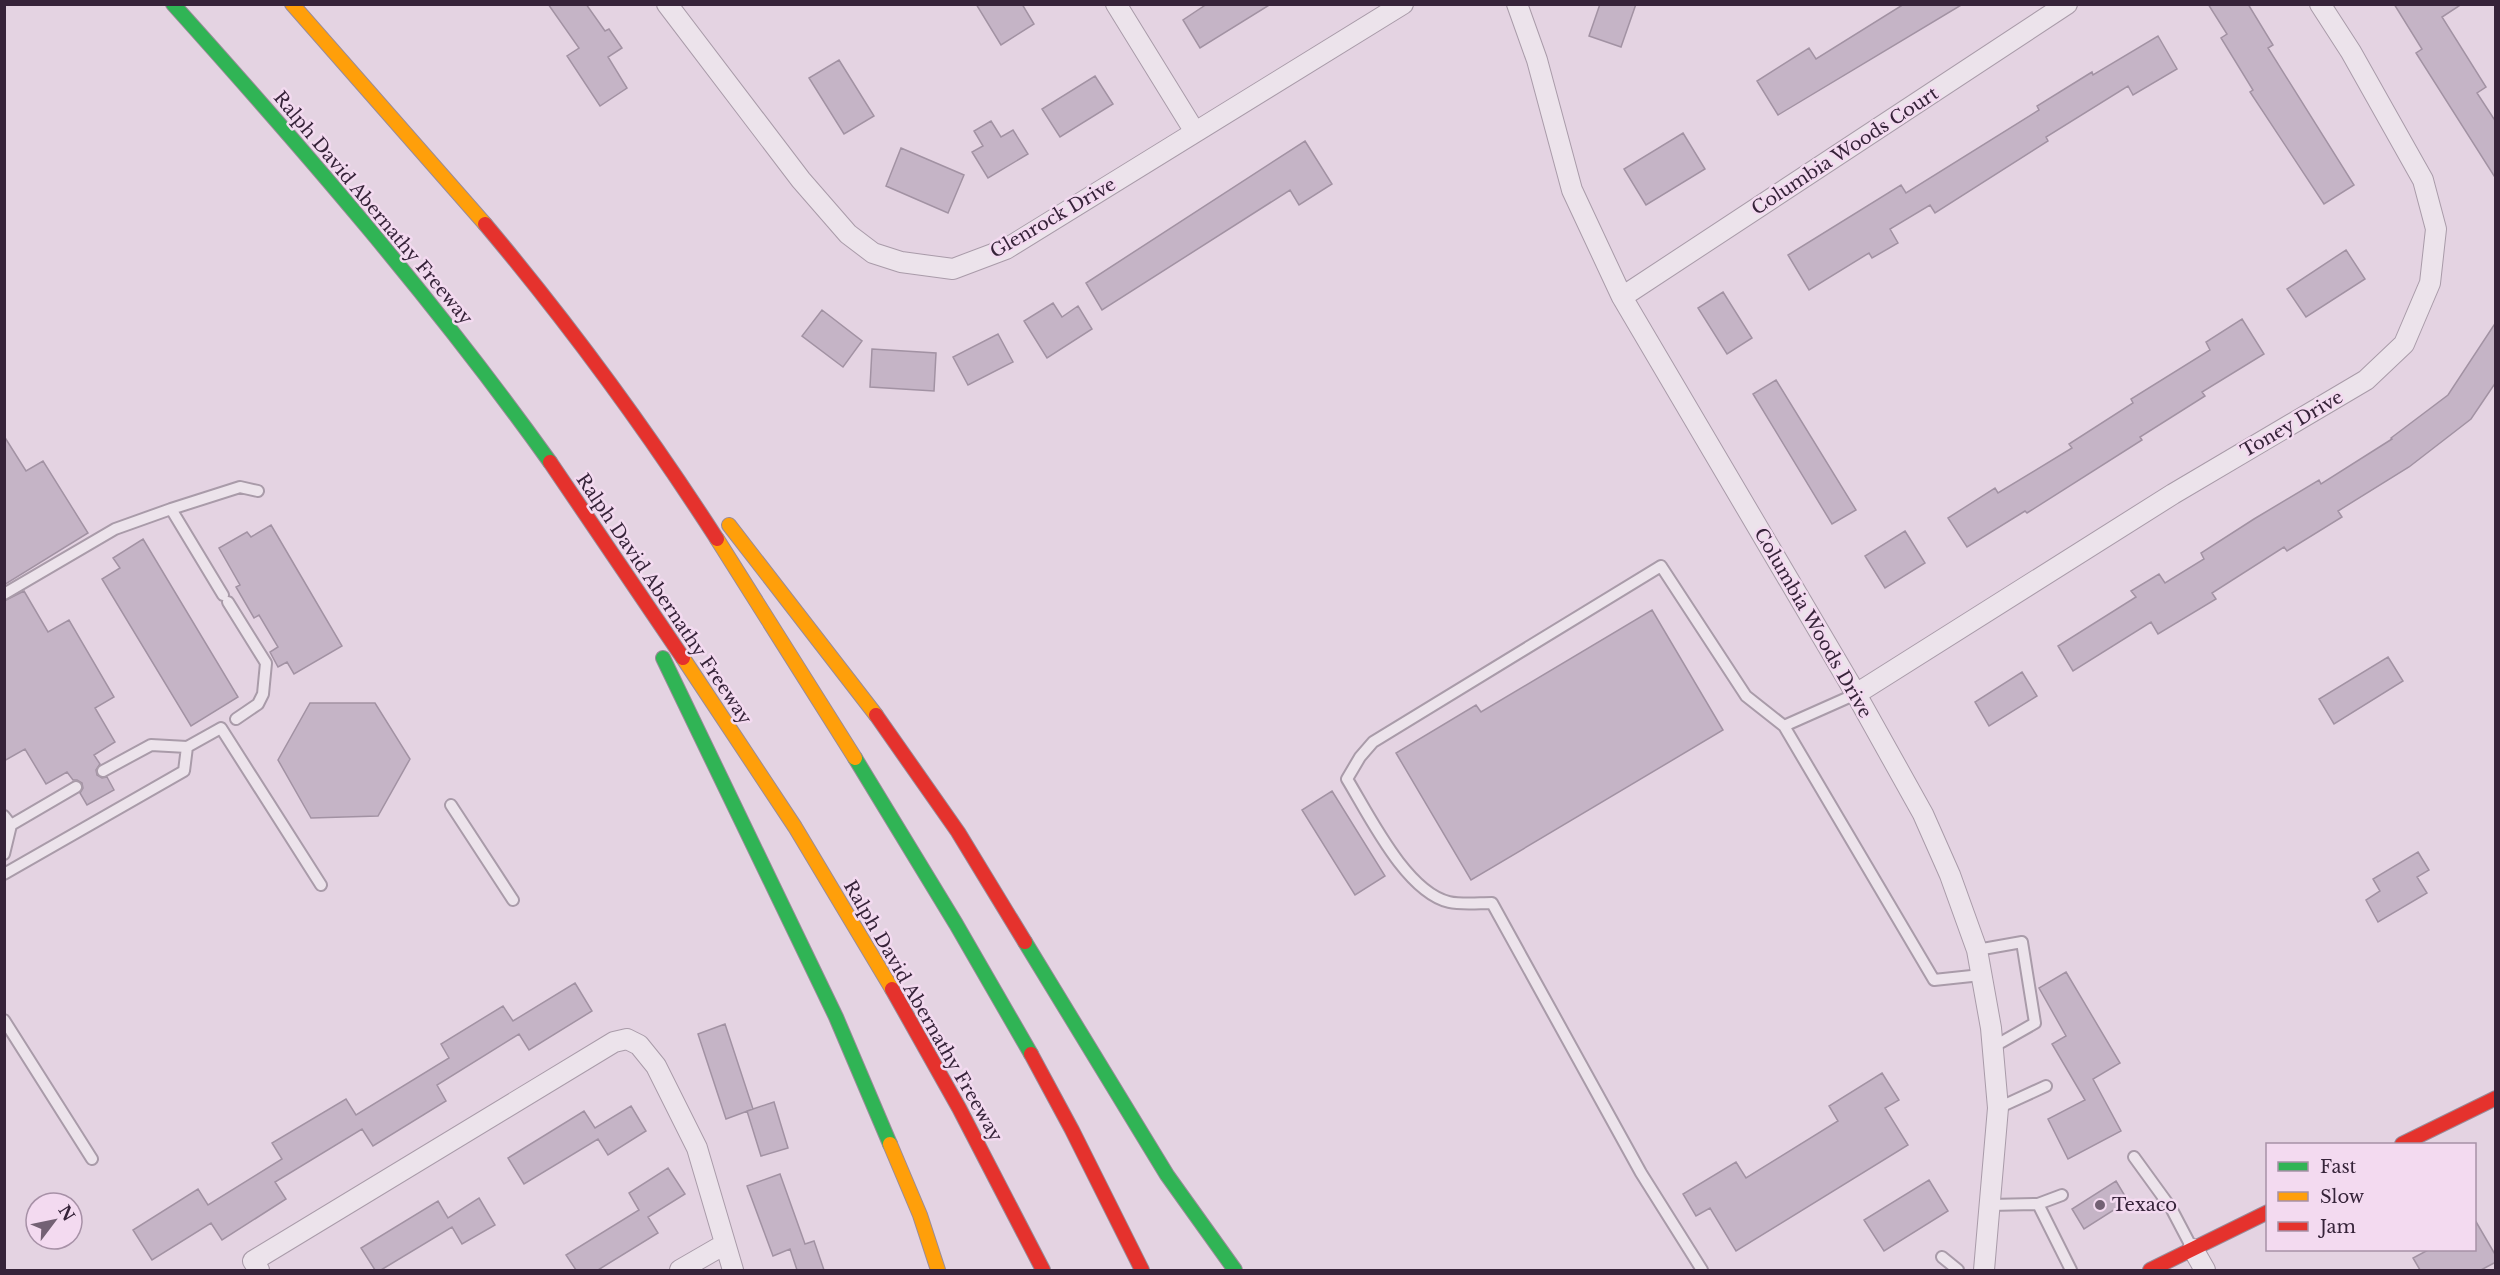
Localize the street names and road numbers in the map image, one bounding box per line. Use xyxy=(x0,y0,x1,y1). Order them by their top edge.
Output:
street label: Columbia Woods Court xyxy=(1748,82,1943,220)
street label: Ralph David Abernathy Freeway xyxy=(269,87,477,329)
street label: Glenrock Drive xyxy=(986,173,1120,263)
street label: Toney Drive xyxy=(2237,386,2347,462)
street label: Ralph David Abernathy Freeway xyxy=(572,469,757,729)
street label: Columbia Woods Drive xyxy=(1750,524,1876,722)
street label: Ralph David Abernathy Freeway xyxy=(839,877,1007,1146)

